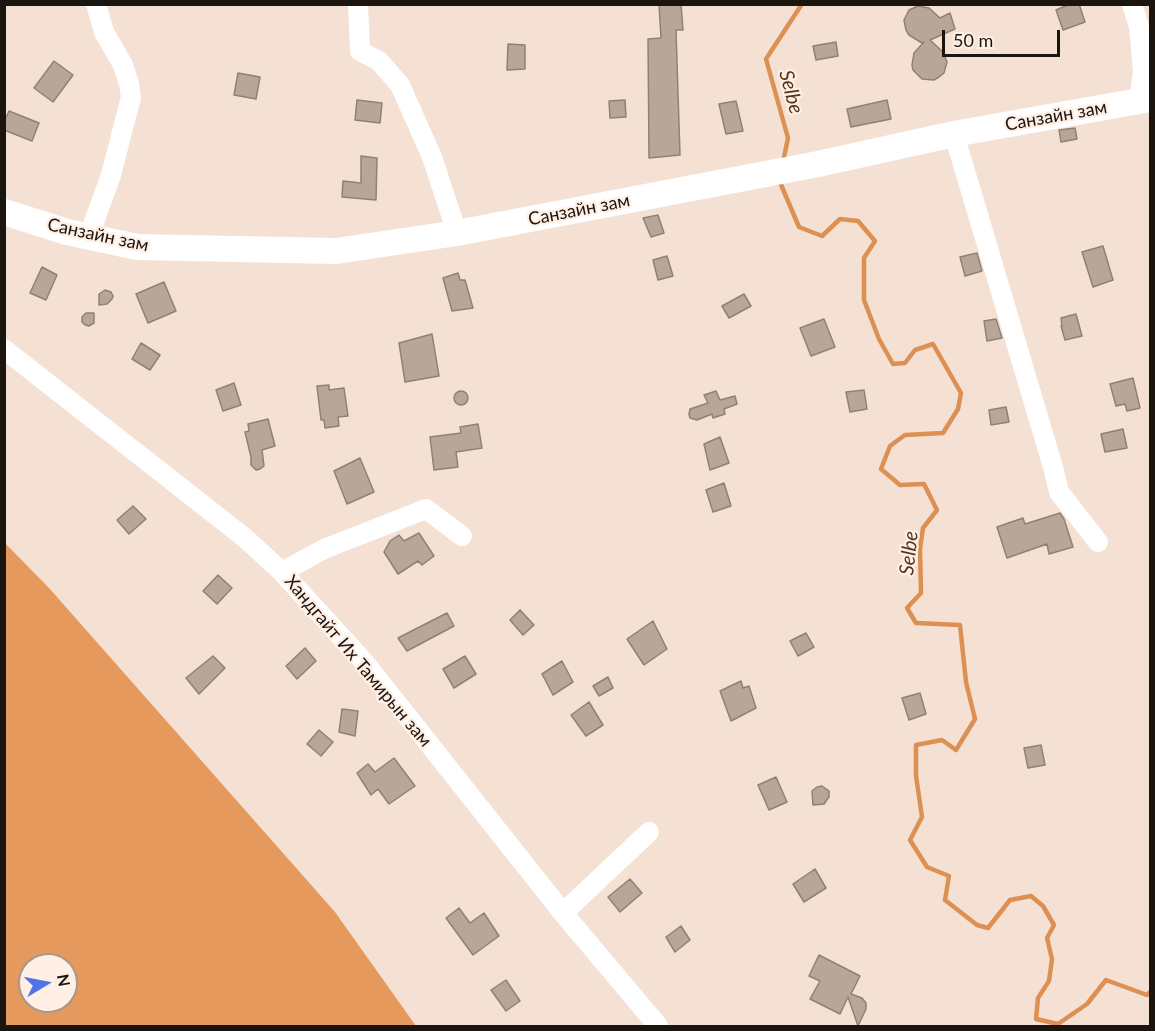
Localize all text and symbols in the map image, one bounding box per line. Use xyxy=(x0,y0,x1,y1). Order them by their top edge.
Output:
scale bar xyxy=(945,18,1064,56)
text: 50 m xyxy=(953,29,993,51)
water label: Selbe xyxy=(774,67,808,117)
street label: Санзайн зам xyxy=(1003,96,1109,136)
street label: Санзайн зам xyxy=(526,190,632,230)
street label: Санзайн зам xyxy=(45,214,151,256)
water label: Selbe xyxy=(895,530,923,576)
street label: Хандгайт Их Тамирын зам xyxy=(280,571,436,751)
north arrow xyxy=(18,953,78,1013)
text: N xyxy=(54,972,75,988)

